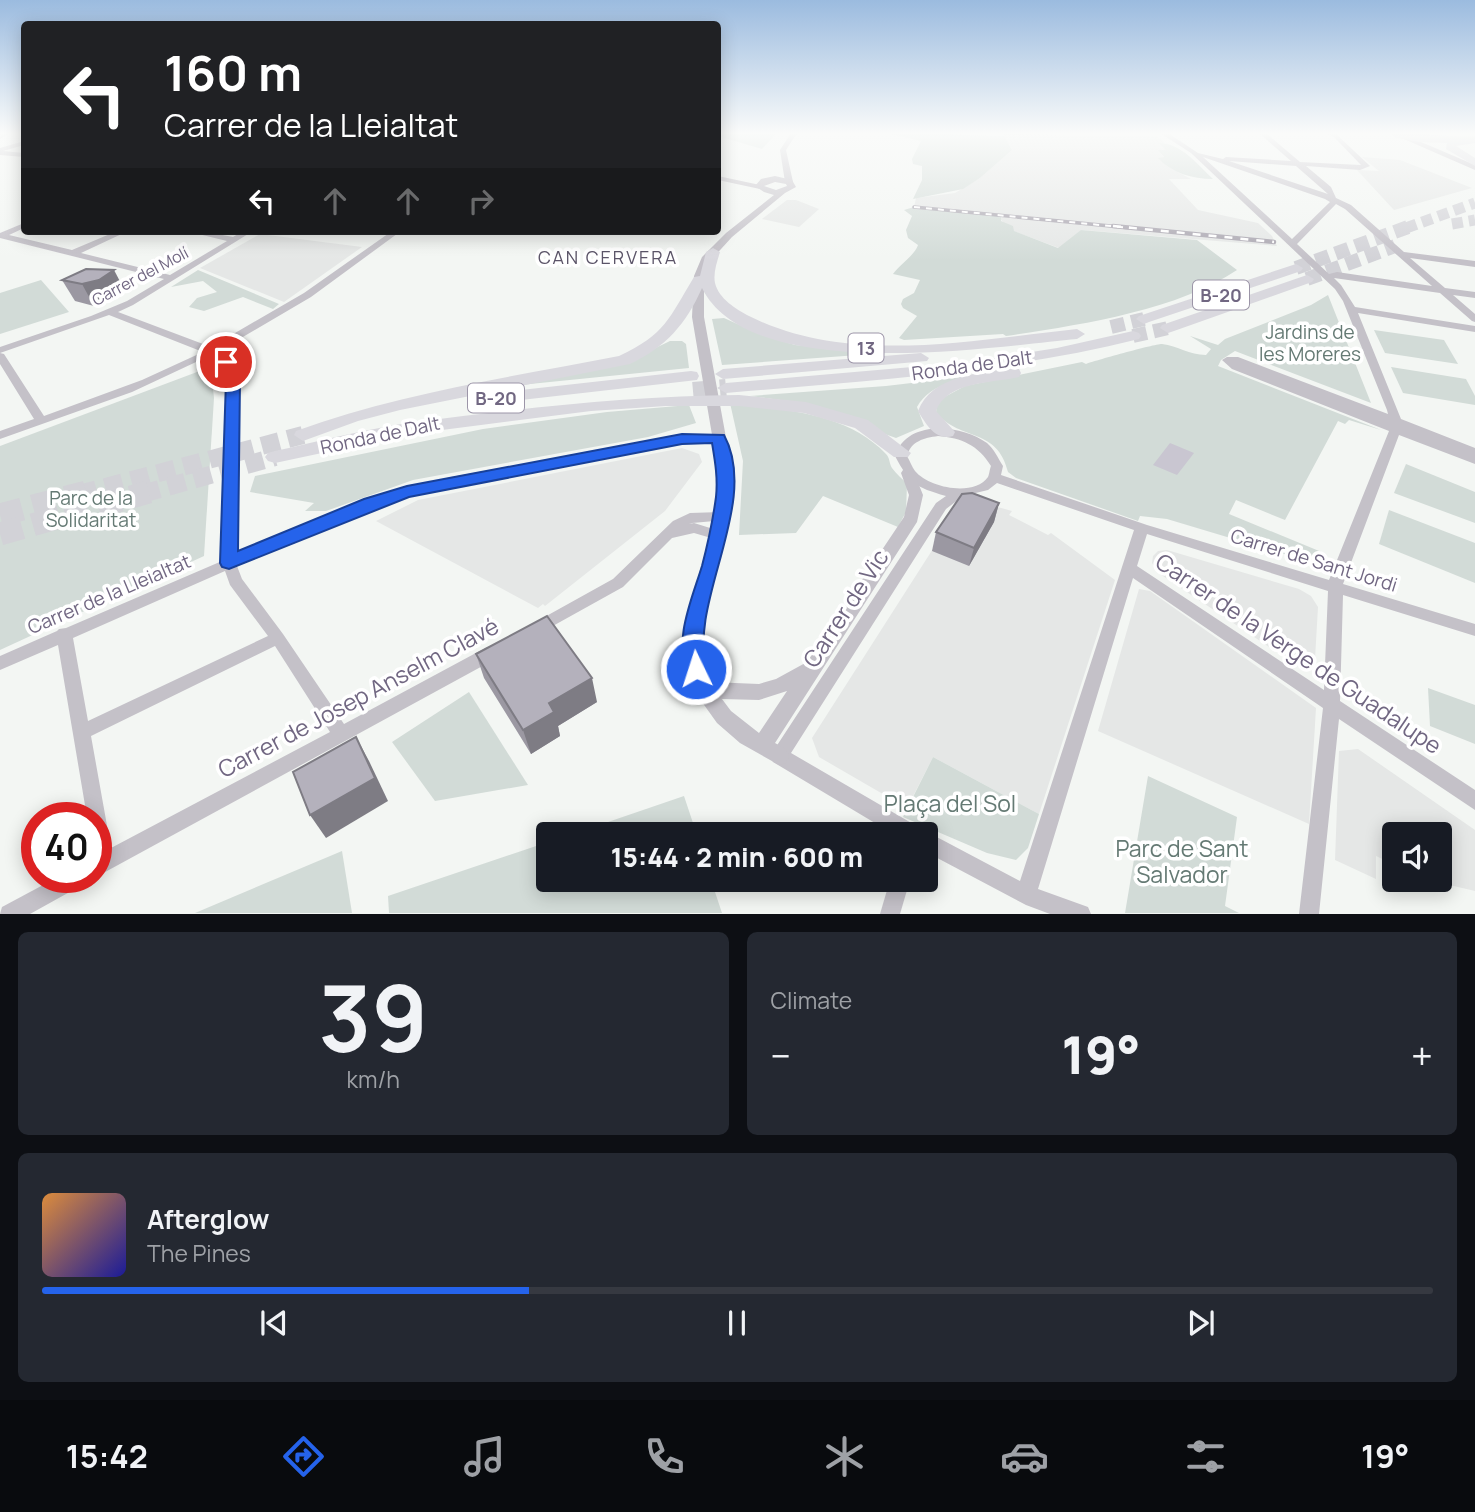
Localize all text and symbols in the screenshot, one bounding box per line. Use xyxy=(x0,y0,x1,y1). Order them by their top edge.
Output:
text: 160 m xyxy=(164,39,302,106)
icon: left xyxy=(49,49,140,140)
text: Carrer de la Lleialtat xyxy=(164,103,458,147)
icon: left xyxy=(243,182,281,220)
icon: ahead xyxy=(316,182,354,220)
icon: ahead xyxy=(389,182,427,220)
icon: right xyxy=(462,182,500,220)
street label: Carrer del Molí xyxy=(88,241,192,311)
district label: CAN CERVERA xyxy=(538,245,678,269)
road number: B-20 xyxy=(1193,281,1249,310)
park label: Jardins de les Moreres xyxy=(1259,319,1361,367)
pin xyxy=(196,332,256,392)
road number: 13 xyxy=(848,334,884,362)
icon: arrive xyxy=(207,343,245,381)
street label: Ronda de Dalt xyxy=(910,344,1034,386)
road number: B-20 xyxy=(468,384,524,412)
street label: Ronda de Dalt xyxy=(318,410,442,460)
park label: Parc de la Solidaritat xyxy=(46,485,136,533)
street label: Carrer de Sant Jordi xyxy=(1228,522,1400,598)
street label: Carrer de Vic xyxy=(795,543,895,673)
street label: Carrer de la Verge de Guadalupe xyxy=(1150,545,1448,761)
street label: Carrer de la Lleialtat xyxy=(23,548,195,640)
street label: Carrer de Josep Anselm Clavé xyxy=(212,609,504,785)
position arrow xyxy=(659,632,733,706)
park label: Plaça del Sol xyxy=(884,787,1016,819)
speed limit sign: 40 xyxy=(21,802,112,893)
map controls xyxy=(1382,822,1452,892)
button: sound xyxy=(1382,822,1452,892)
park label: Parc de Sant Salvador xyxy=(1115,832,1249,890)
text: 15:44 · 2 min · 600 m xyxy=(611,839,863,875)
text: 39 xyxy=(319,955,428,1079)
text: Climate xyxy=(771,984,852,1016)
text: 19° xyxy=(1061,1019,1141,1090)
text: − xyxy=(771,1029,791,1081)
text: + xyxy=(1411,1029,1433,1081)
text: km/h xyxy=(347,1063,400,1095)
text: Afterglow xyxy=(147,1201,269,1237)
text: The Pines xyxy=(147,1237,251,1269)
icon: previous xyxy=(255,1304,293,1342)
icon: pause xyxy=(718,1304,756,1342)
icon: next xyxy=(1182,1304,1220,1342)
icon: directions xyxy=(279,1432,328,1481)
icon: music xyxy=(460,1432,509,1481)
icon: phone xyxy=(640,1432,689,1481)
icon: climate xyxy=(820,1432,869,1481)
icon: car xyxy=(1000,1432,1049,1481)
icon: filters xyxy=(1181,1432,1230,1481)
text: 15:42 xyxy=(66,1434,148,1478)
text: 19° xyxy=(1361,1434,1409,1478)

